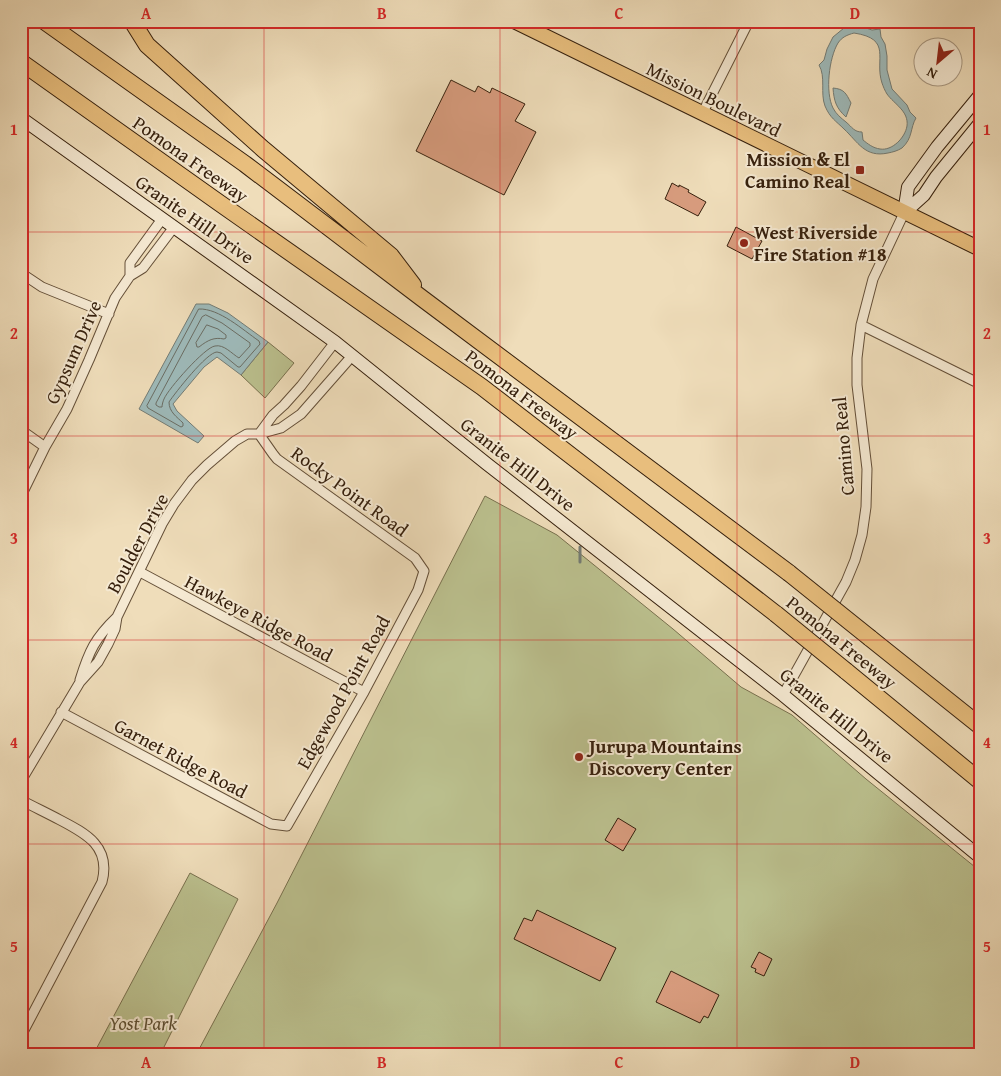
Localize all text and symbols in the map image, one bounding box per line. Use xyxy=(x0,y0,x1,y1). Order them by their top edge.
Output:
text: A xyxy=(141,1,152,25)
text: B xyxy=(377,1,387,25)
text: C xyxy=(614,1,624,25)
text: D xyxy=(850,1,860,25)
north arrow xyxy=(914,38,964,88)
street label: Mission Boulevard xyxy=(642,54,787,144)
text: N xyxy=(923,62,941,85)
street label: Pomona Freeway xyxy=(128,109,255,210)
text: 1 xyxy=(10,117,18,141)
text: 1 xyxy=(983,117,991,141)
place label: Mission & El Camino Real xyxy=(745,145,850,195)
marker: Mission & El Camino Real xyxy=(854,164,866,176)
street label: Granite Hill Drive xyxy=(130,168,260,270)
place label: West Riverside Fire Station #18 xyxy=(754,218,887,268)
marker: West Riverside Fire Station #18 xyxy=(738,237,750,249)
street label: Gypsum Drive xyxy=(38,295,108,408)
text: 2 xyxy=(10,321,18,345)
text: 2 xyxy=(983,321,991,345)
street label: Pomona Freeway xyxy=(460,342,585,446)
street label: Camino Real xyxy=(825,396,861,496)
street label: Granite Hill Drive xyxy=(455,410,581,518)
street label: Rocky Point Road xyxy=(286,439,415,544)
street label: Boulder Drive xyxy=(99,488,175,598)
text: 3 xyxy=(10,526,18,550)
text: 3 xyxy=(983,526,991,550)
street label: Hawkeye Ridge Road xyxy=(180,567,339,669)
street label: Pomona Freeway xyxy=(781,589,904,696)
street label: Edgewood Point Road xyxy=(289,609,397,774)
street label: Granite Hill Drive xyxy=(774,660,900,770)
street label: Garnet Ridge Road xyxy=(109,711,253,805)
text: 4 xyxy=(10,730,18,754)
text: 4 xyxy=(983,730,991,754)
place label: Jurupa Mountains Discovery Center xyxy=(586,732,742,782)
marker: Jurupa Mountains Discovery Center xyxy=(573,751,585,763)
text: 5 xyxy=(10,934,18,958)
text: 5 xyxy=(983,934,991,958)
park label: Yost Park xyxy=(109,1009,177,1037)
text: A xyxy=(141,1050,152,1074)
text: B xyxy=(377,1050,387,1074)
text: C xyxy=(614,1050,624,1074)
text: D xyxy=(850,1050,860,1074)

